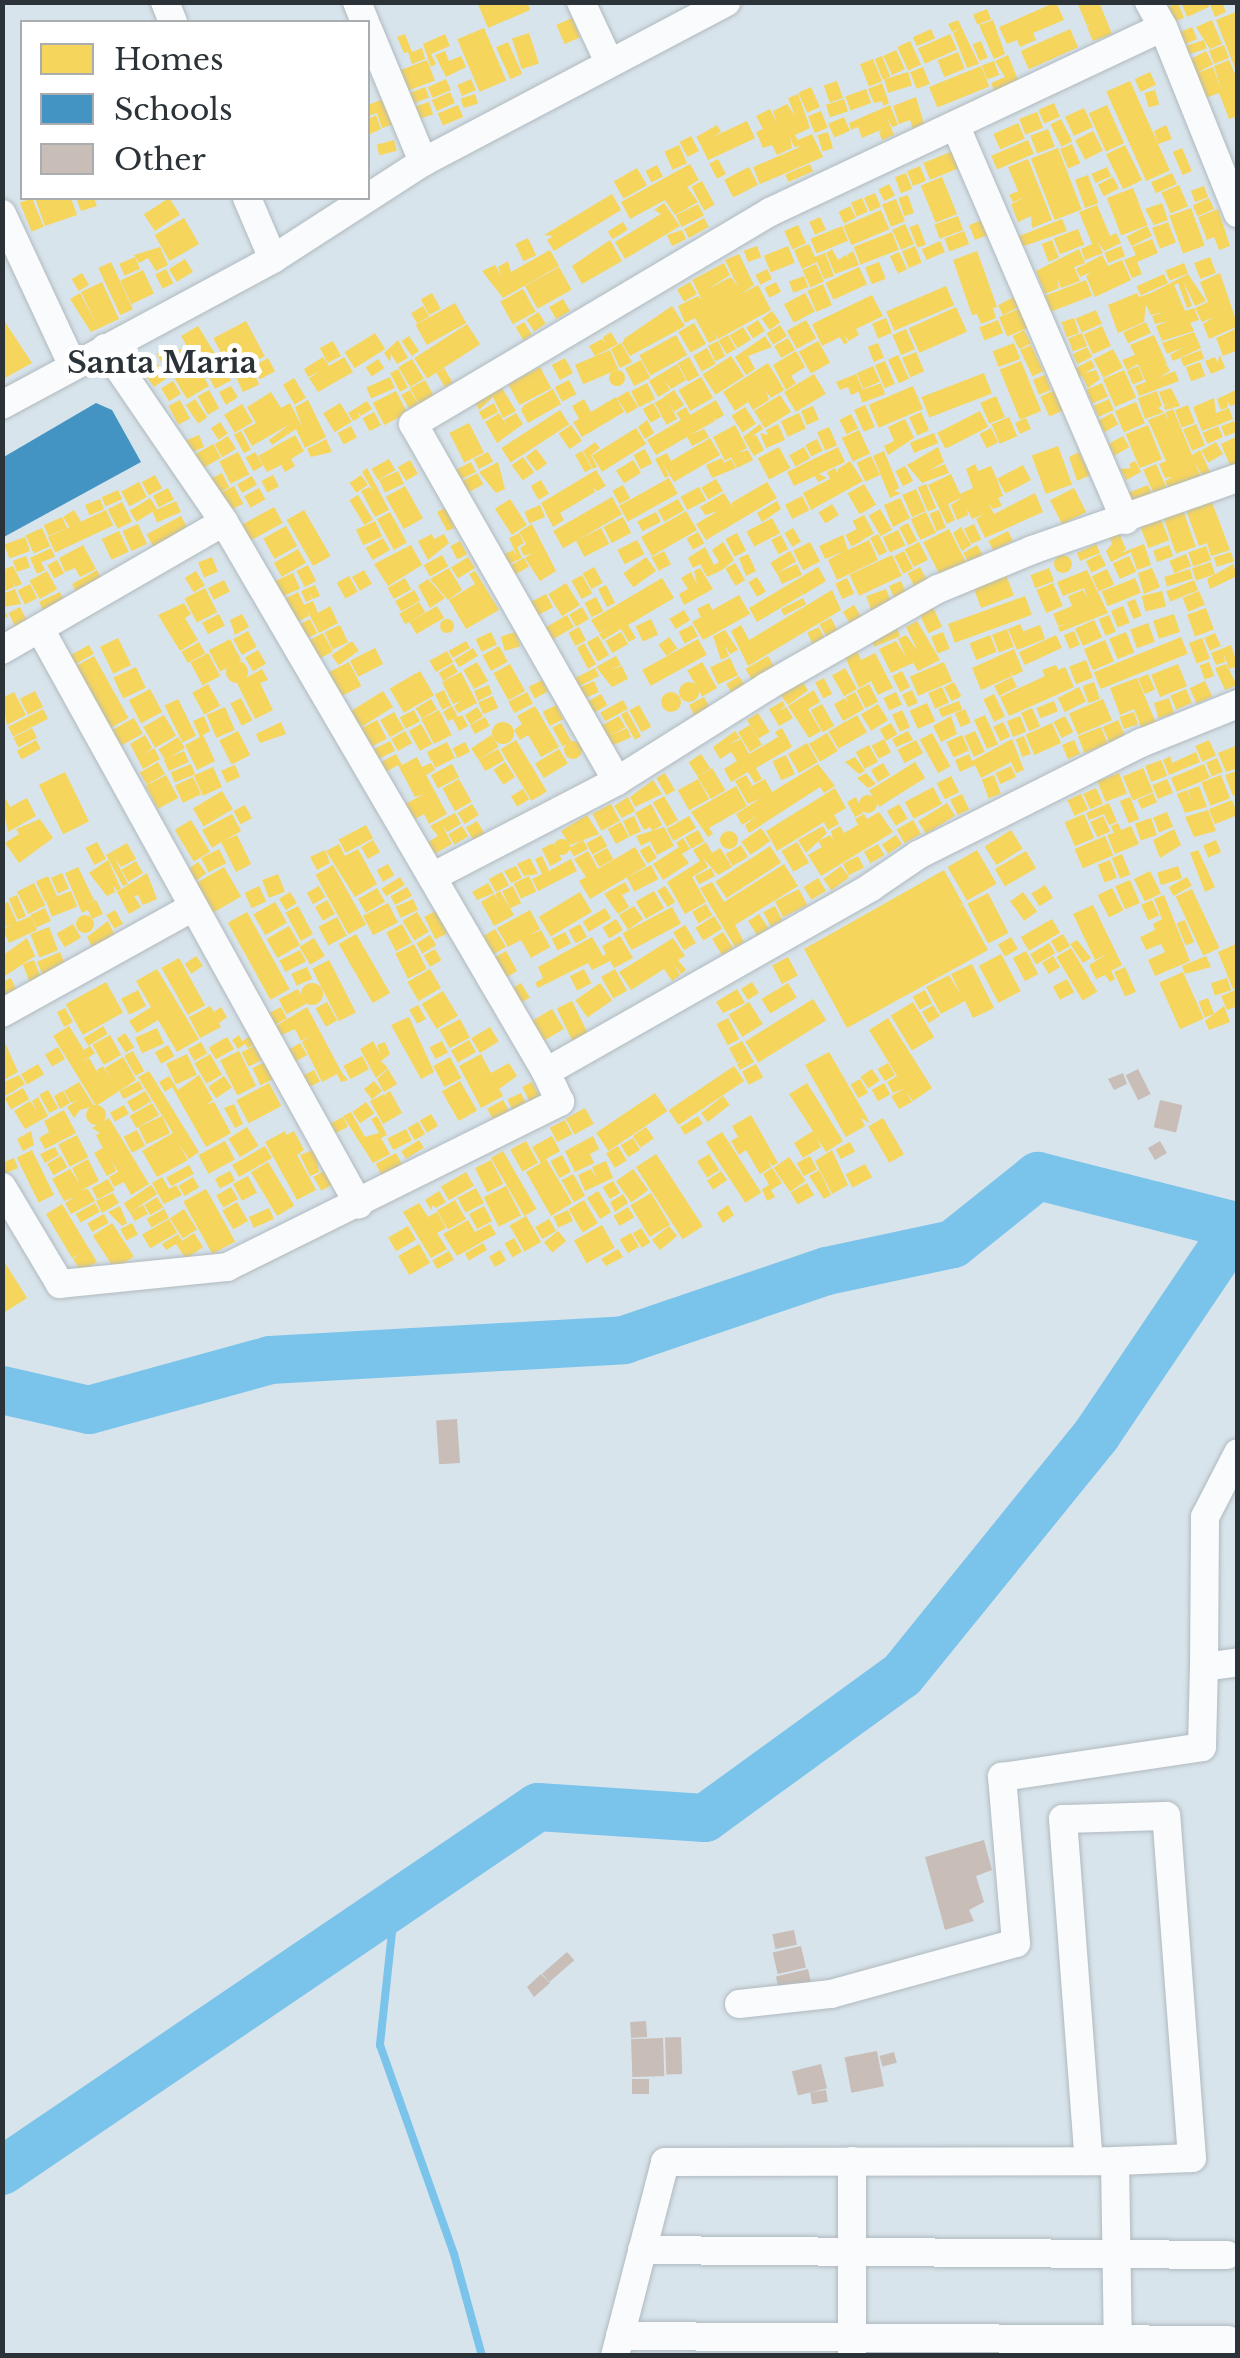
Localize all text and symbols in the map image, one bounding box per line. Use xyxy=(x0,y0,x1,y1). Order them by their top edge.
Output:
legend xyxy=(20,20,370,200)
text: Homes xyxy=(114,41,224,78)
text: Schools xyxy=(114,91,233,128)
text: Other xyxy=(114,141,206,178)
district label: Santa Maria xyxy=(67,345,257,381)

